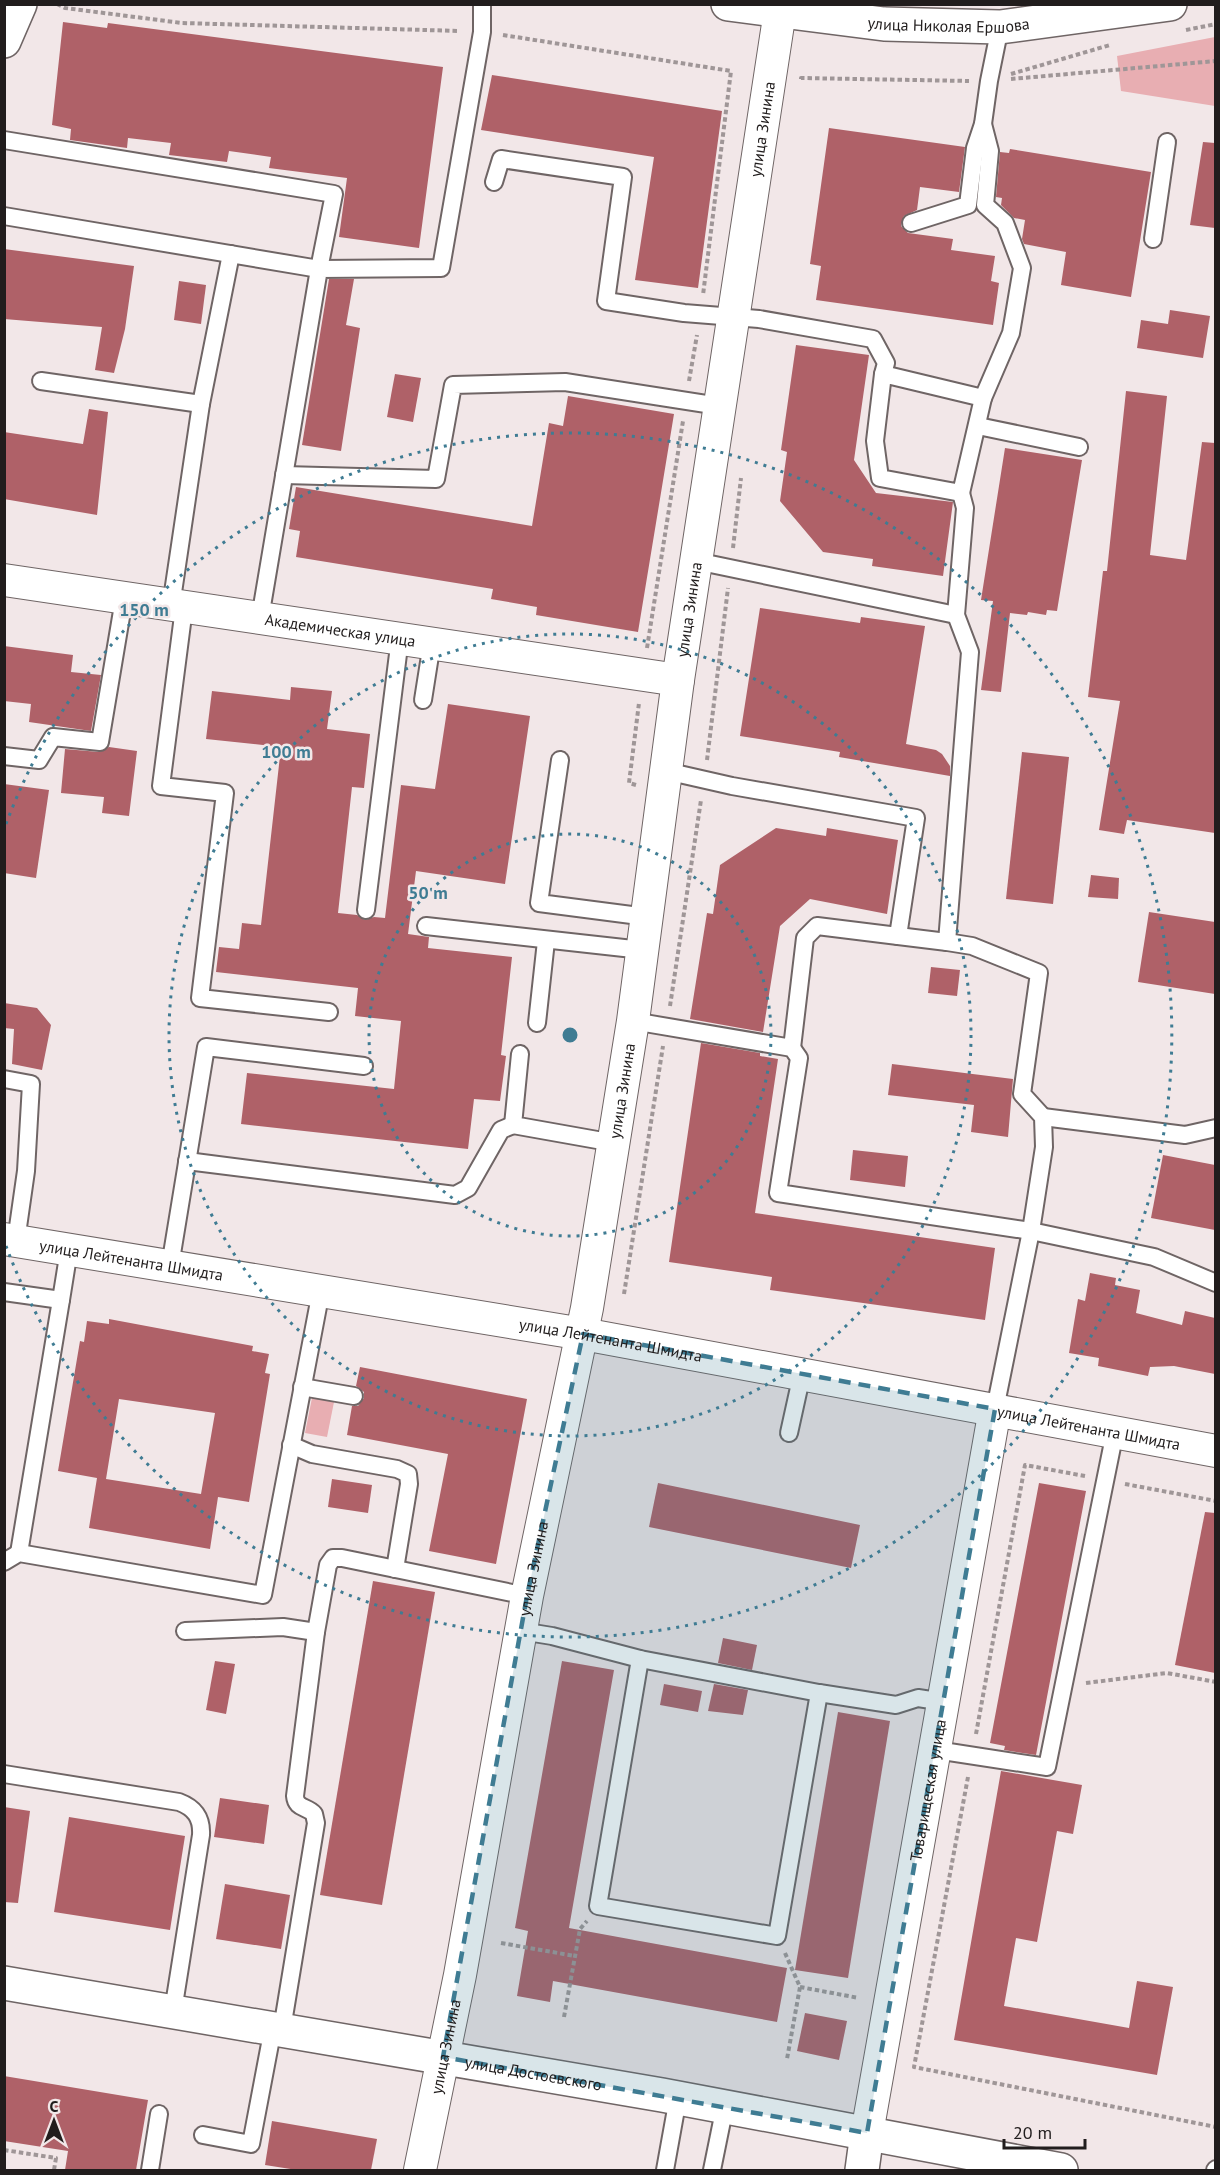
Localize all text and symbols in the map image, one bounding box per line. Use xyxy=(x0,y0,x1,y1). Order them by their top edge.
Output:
street label: улица Николая Ершова xyxy=(867,12,1031,37)
street label: улица Зинина xyxy=(745,80,779,178)
street label: улица Зинина xyxy=(672,560,706,659)
text: 150 m xyxy=(119,598,169,621)
street label: Академическая улица xyxy=(264,609,417,651)
text: 100 m xyxy=(261,740,311,763)
text: 50 m xyxy=(408,881,448,904)
centre of rings xyxy=(560,1025,580,1045)
street label: улица Зинина xyxy=(604,1042,639,1140)
street label: улица Лейтенанта Шмидта xyxy=(38,1235,225,1285)
street label: улица Лейтенанта Шмидта xyxy=(518,1314,704,1366)
street label: улица Лейтенанта Шмидта xyxy=(995,1401,1182,1454)
street label: улица Зинина xyxy=(514,1519,552,1618)
street label: Товарищеская улица xyxy=(905,1718,950,1863)
street label: улица Зинина xyxy=(426,1997,465,2096)
street label: улица Достоевского xyxy=(463,2052,604,2095)
north arrow xyxy=(24,2091,84,2151)
text: С xyxy=(50,2096,59,2116)
scale bar xyxy=(1004,2112,1085,2150)
text: 20 m xyxy=(1013,2121,1052,2144)

